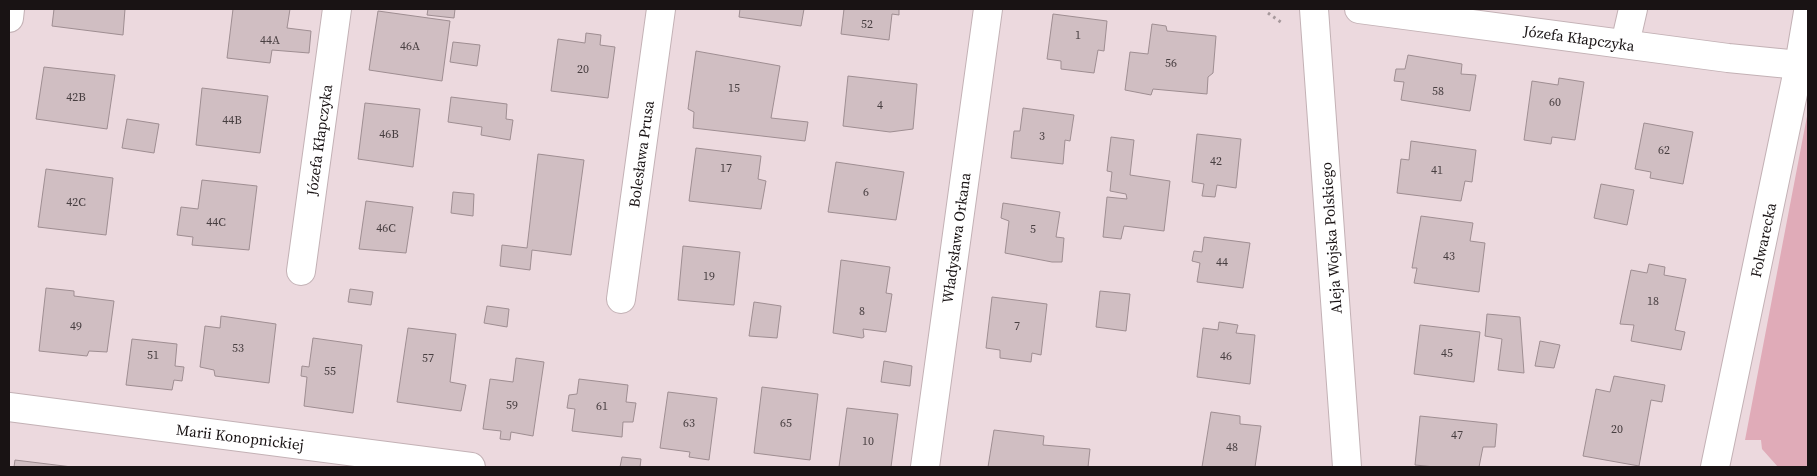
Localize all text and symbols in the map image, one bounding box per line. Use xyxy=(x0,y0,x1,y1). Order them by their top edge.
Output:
house number: 52 xyxy=(861,16,873,32)
street label: Józefa Kłapczyka xyxy=(1521,20,1636,56)
house number: 1 xyxy=(1075,27,1081,43)
house number: 44A xyxy=(260,32,280,48)
house number: 46A xyxy=(400,38,420,54)
house number: 56 xyxy=(1165,55,1177,71)
house number: 20 xyxy=(577,61,589,77)
house number: 15 xyxy=(728,80,740,96)
street label: Józefa Kłapczyka xyxy=(301,83,337,198)
house number: 58 xyxy=(1432,83,1444,99)
house number: 42B xyxy=(66,89,86,105)
house number: 60 xyxy=(1549,94,1561,110)
house number: 4 xyxy=(877,97,883,113)
street label: Bolesława Prusa xyxy=(623,99,659,209)
house number: 44B xyxy=(222,112,242,128)
house number: 46B xyxy=(379,126,399,142)
house number: 3 xyxy=(1039,128,1045,144)
house number: 62 xyxy=(1658,142,1670,158)
house number: 42 xyxy=(1210,153,1222,169)
house number: 17 xyxy=(720,160,732,176)
street label: Aleja Wojska Polskiego xyxy=(1315,161,1347,315)
house number: 41 xyxy=(1431,162,1443,178)
street label: Władysława Orkana xyxy=(936,171,976,305)
house number: 6 xyxy=(863,184,869,200)
house number: 42C xyxy=(66,194,86,210)
street label: Folwarecka xyxy=(1745,200,1781,279)
house number: 44C xyxy=(206,214,226,230)
house number: 46C xyxy=(376,220,396,236)
house number: 5 xyxy=(1030,221,1036,237)
house number: 43 xyxy=(1443,248,1455,264)
house number: 44 xyxy=(1216,254,1228,270)
house number: 19 xyxy=(703,268,715,284)
house number: 18 xyxy=(1647,293,1659,309)
house number: 8 xyxy=(859,303,865,319)
house number: 49 xyxy=(70,318,82,334)
house number: 7 xyxy=(1014,318,1020,334)
house number: 53 xyxy=(232,340,244,356)
house number: 45 xyxy=(1441,345,1453,361)
house number: 51 xyxy=(147,347,159,363)
house number: 46 xyxy=(1220,348,1232,364)
house number: 57 xyxy=(422,350,434,366)
house number: 55 xyxy=(324,363,336,379)
house number: 59 xyxy=(506,397,518,413)
house number: 61 xyxy=(596,398,608,414)
house number: 63 xyxy=(683,415,695,431)
house number: 65 xyxy=(780,415,792,431)
street label: Marii Konopnickiej xyxy=(175,419,305,455)
house number: 20 xyxy=(1611,421,1623,437)
house number: 47 xyxy=(1451,427,1463,443)
house number: 10 xyxy=(862,433,874,449)
house number: 48 xyxy=(1226,439,1238,455)

